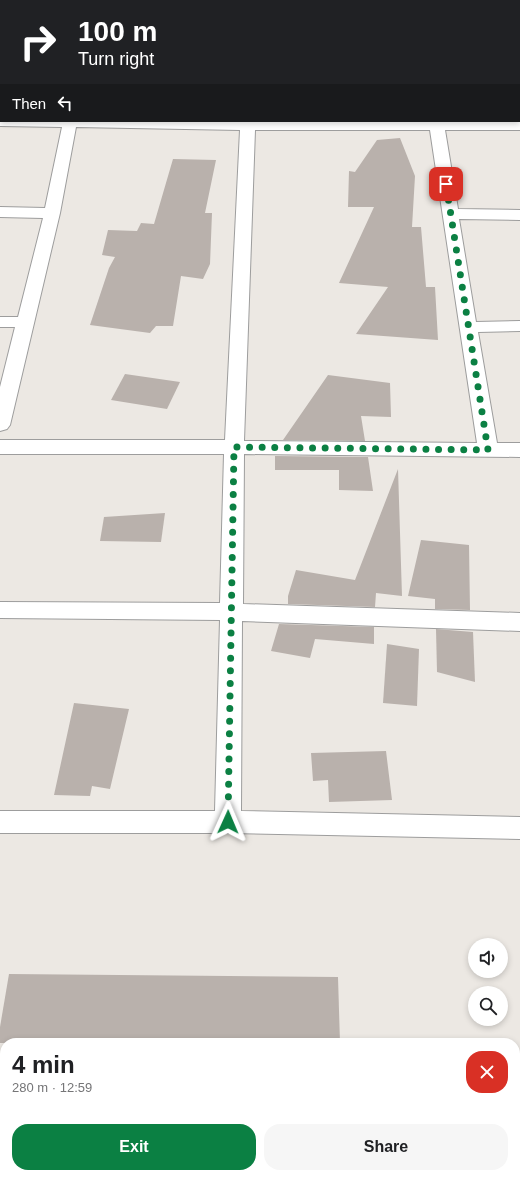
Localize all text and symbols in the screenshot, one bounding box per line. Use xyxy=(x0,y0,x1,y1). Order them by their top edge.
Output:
icon: right xyxy=(12,16,64,68)
text: 100 m xyxy=(78,16,157,47)
text: Turn right xyxy=(78,49,154,69)
icon: left xyxy=(54,92,76,114)
text: Then xyxy=(12,95,46,112)
pin xyxy=(429,167,463,201)
icon: arrive xyxy=(435,173,457,195)
position arrow xyxy=(207,801,249,843)
map controls xyxy=(468,938,508,1026)
button: sound xyxy=(468,938,508,978)
button: search xyxy=(468,986,508,1026)
text: 4 min xyxy=(12,1051,75,1078)
button: close xyxy=(466,1051,508,1093)
text: 280 m · 12:59 xyxy=(12,1080,92,1095)
button: Exit xyxy=(12,1124,256,1170)
button: Share xyxy=(264,1124,508,1170)

